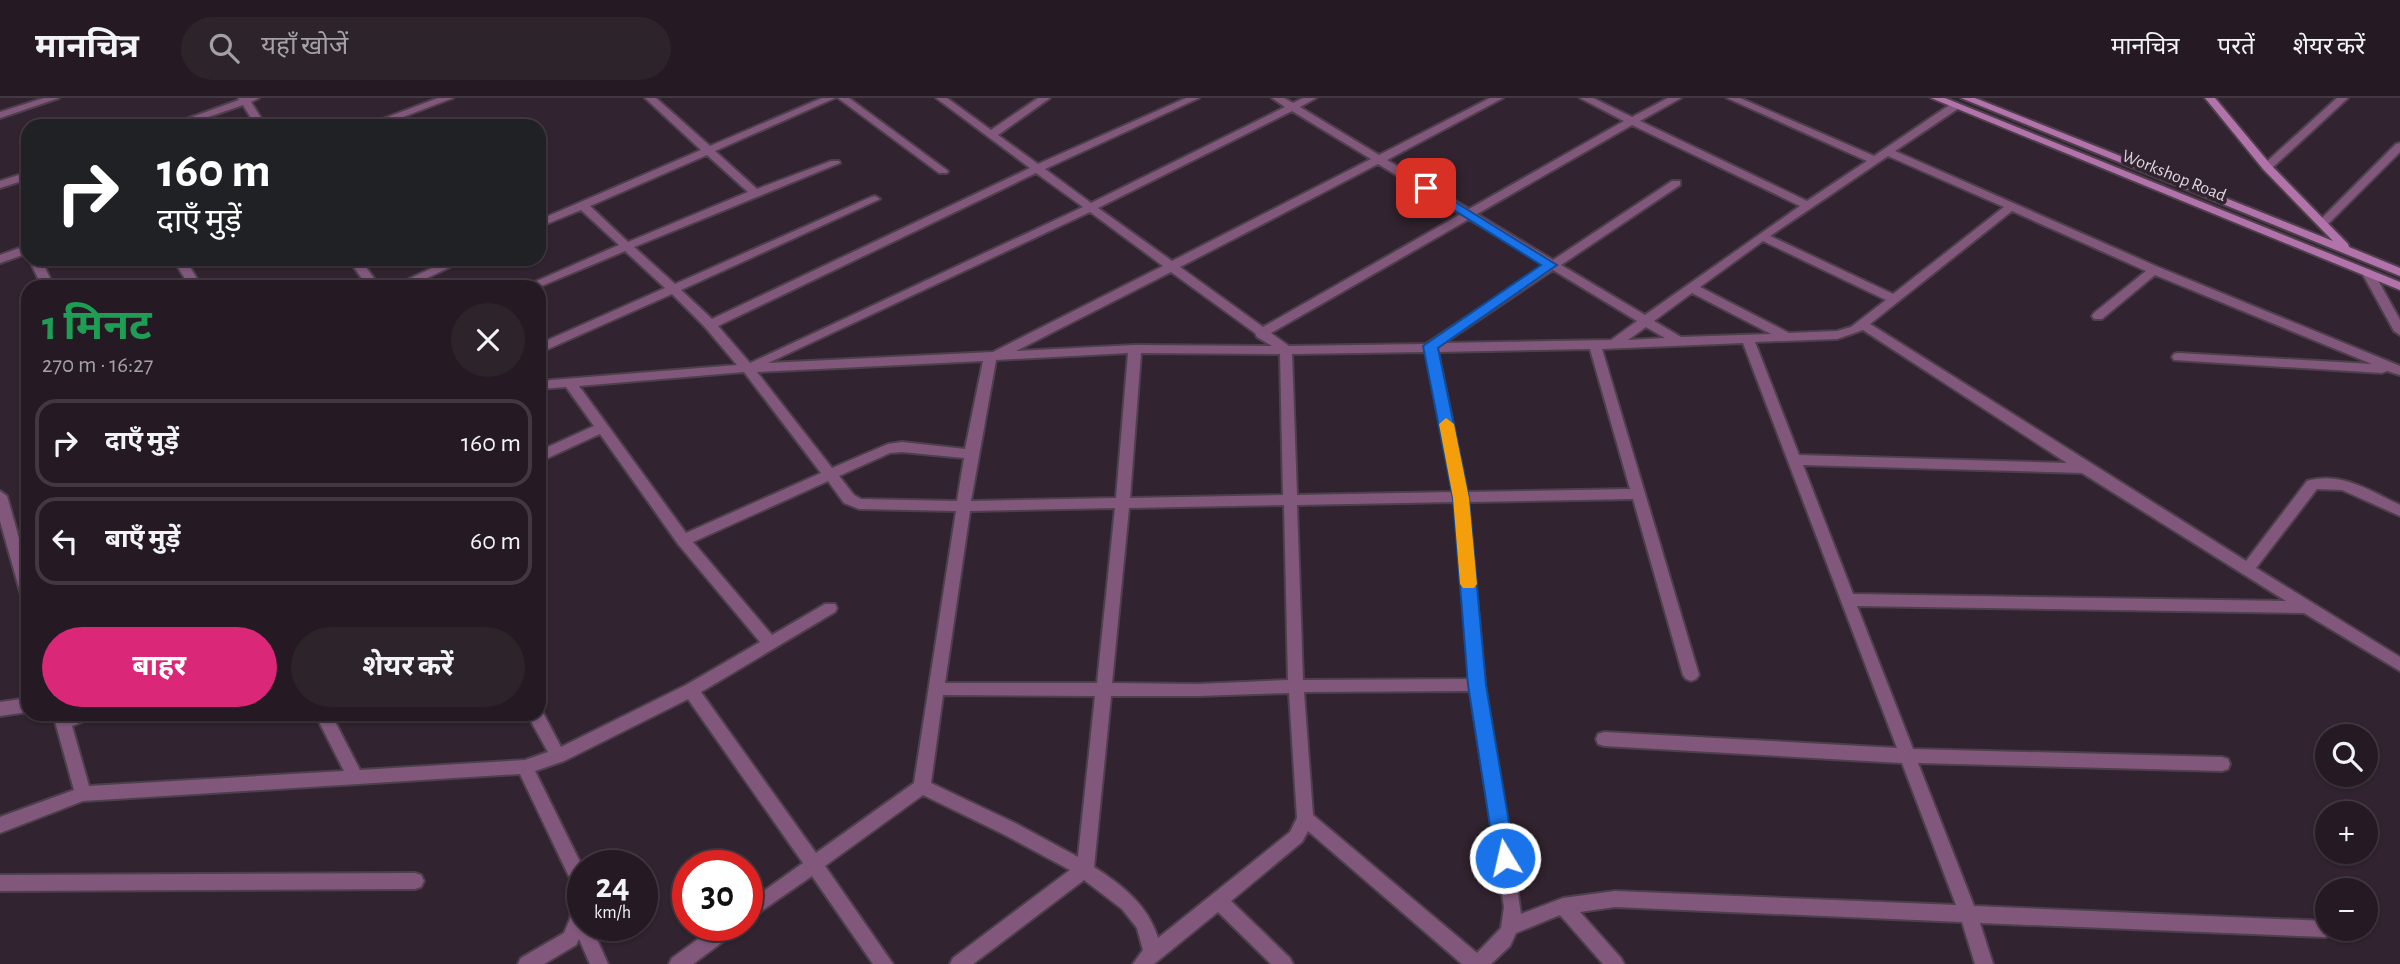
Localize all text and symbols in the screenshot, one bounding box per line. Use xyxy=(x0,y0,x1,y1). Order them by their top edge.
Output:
search box xyxy=(181,17,671,80)
icon: search xyxy=(205,29,243,67)
text: मानचित्र xyxy=(35,31,139,64)
text: यहाँ खोजें xyxy=(261,33,348,59)
text: मानचित्र xyxy=(2111,35,2180,59)
text: परतें xyxy=(2218,35,2255,59)
text: शेयर करें xyxy=(2293,35,2365,59)
icon: right xyxy=(42,147,133,238)
text: 160 m xyxy=(157,147,271,196)
street label: Workshop Road xyxy=(2119,147,2229,205)
pin xyxy=(1396,158,1456,218)
icon: arrive xyxy=(1407,169,1445,207)
text: दाएँ मुड़ें xyxy=(157,205,242,237)
button: close xyxy=(451,303,525,377)
text: 1 मिनट xyxy=(42,305,152,347)
text: 270 m · 16:27 xyxy=(42,354,153,377)
icon: right xyxy=(46,424,84,462)
text: दाएँ मुड़ें xyxy=(105,428,179,454)
text: 160 m xyxy=(461,430,521,456)
icon: left xyxy=(46,522,84,560)
text: बाएँ मुड़ें xyxy=(105,526,180,552)
text: 60 m xyxy=(470,528,521,554)
button: बाहर xyxy=(42,627,277,707)
button: शेयर करें xyxy=(291,627,525,707)
map controls xyxy=(2315,724,2378,941)
button: search xyxy=(2315,724,2378,787)
button: + xyxy=(2315,801,2378,864)
position arrow xyxy=(1468,821,1542,895)
speed limit sign: 30 xyxy=(672,850,763,941)
text: 24 xyxy=(595,869,630,904)
button: − xyxy=(2315,878,2378,941)
text: km/h xyxy=(594,904,631,922)

